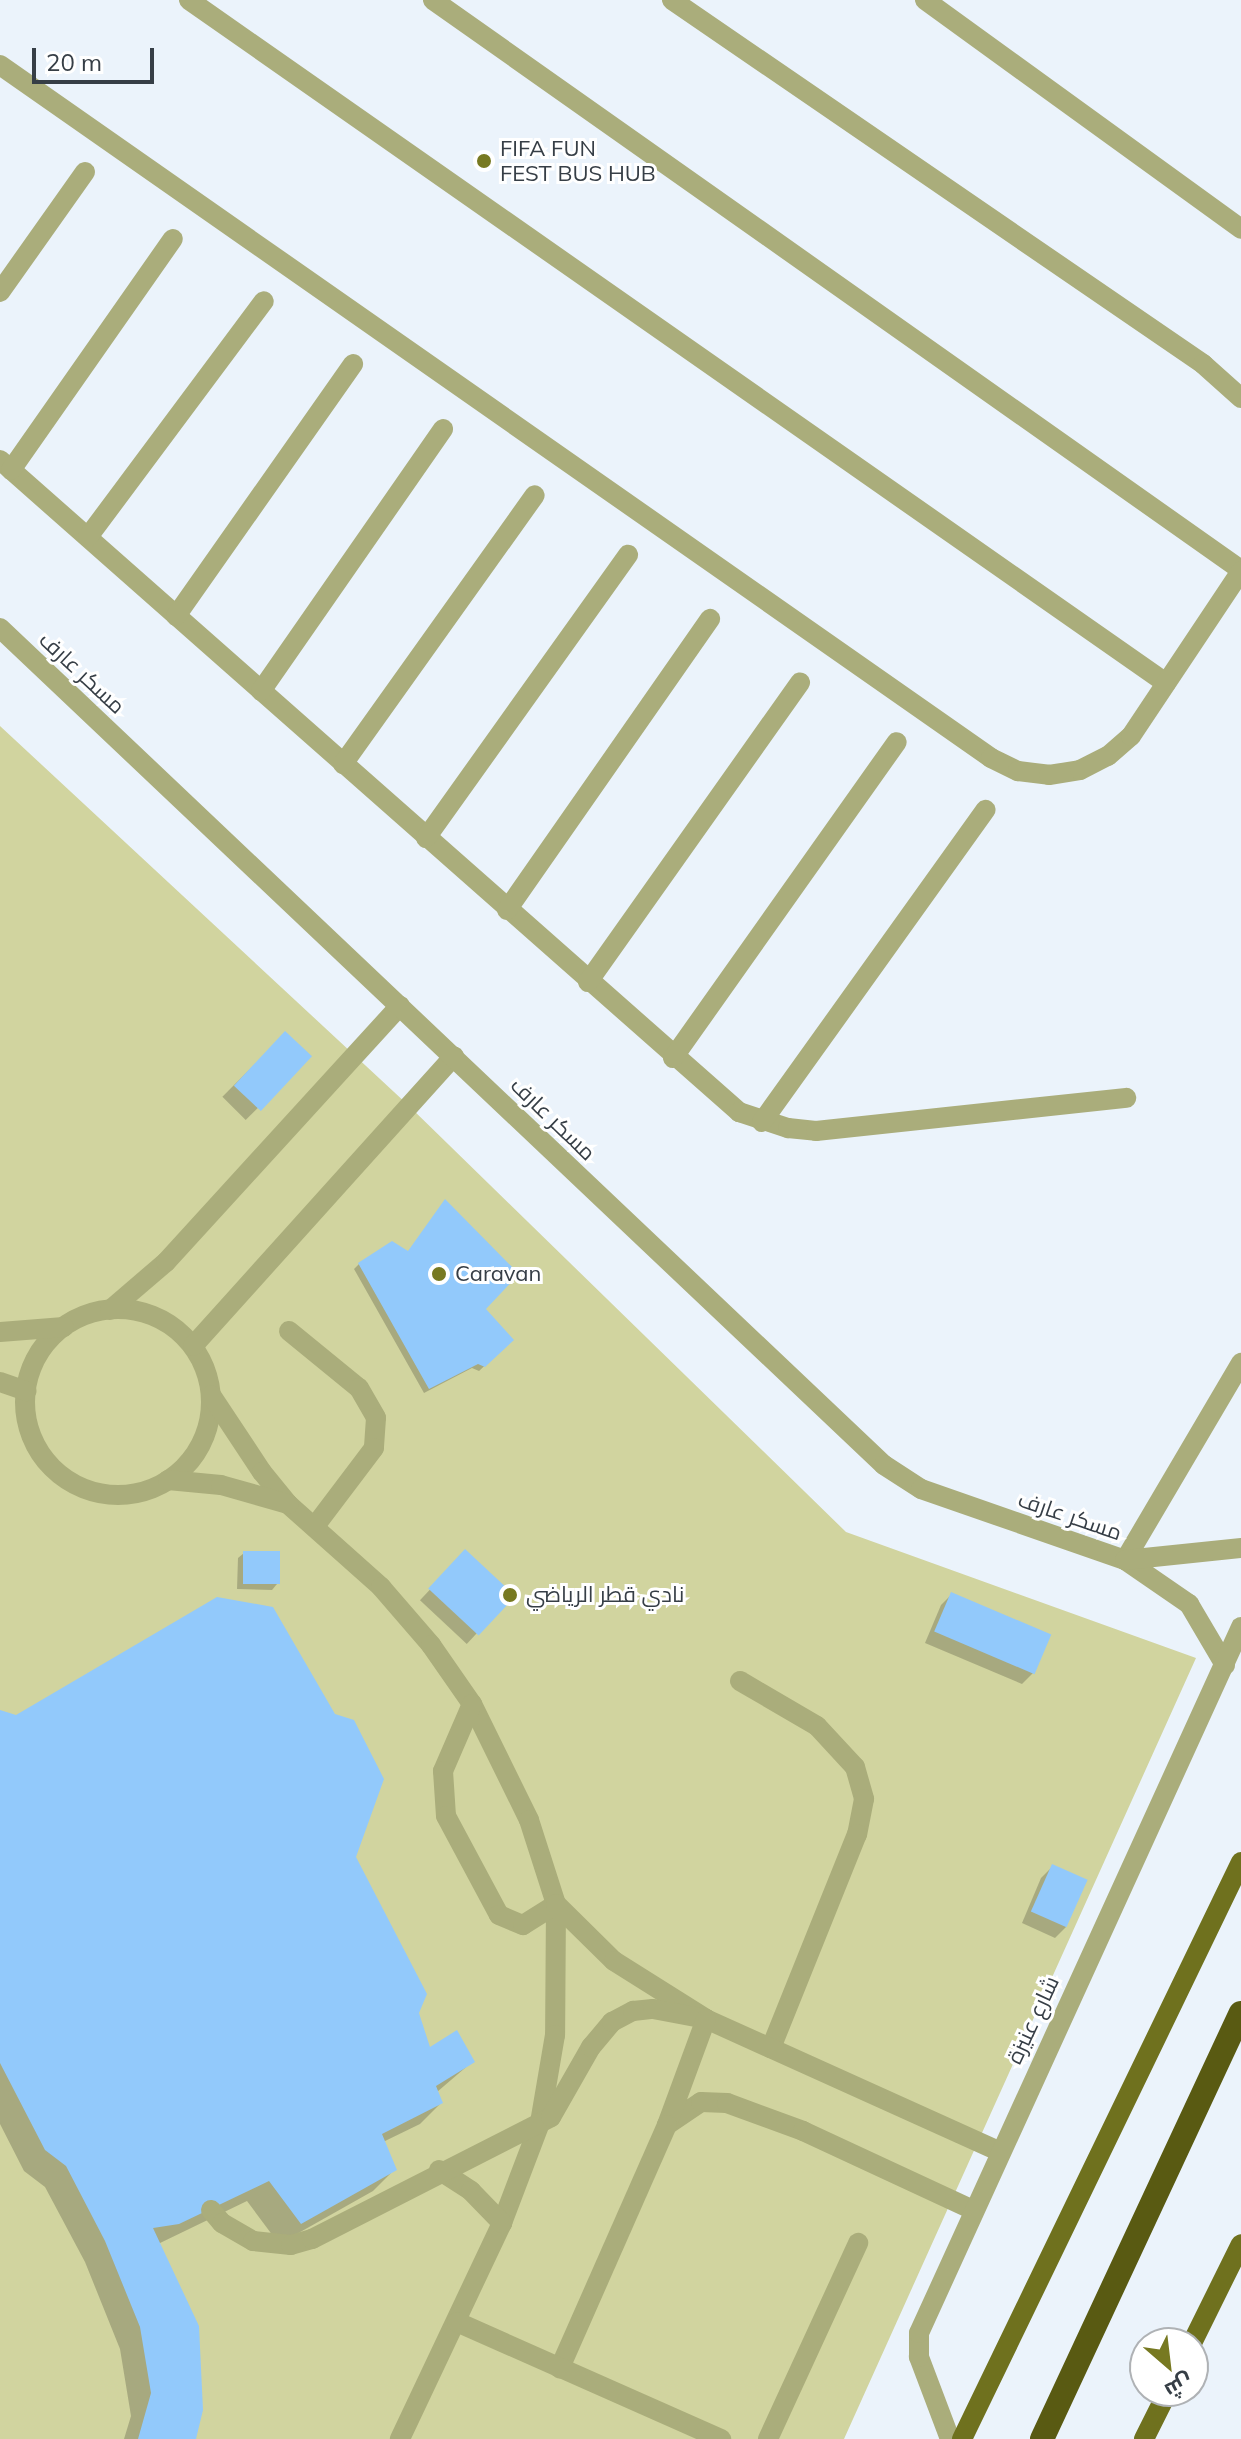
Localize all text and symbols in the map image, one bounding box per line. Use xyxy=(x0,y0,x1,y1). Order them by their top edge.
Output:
scale bar xyxy=(36,32,158,82)
text: 20 m xyxy=(46,47,102,77)
place label: FIFA FUN FEST BUS HUB xyxy=(500,135,656,186)
marker: FIFA FUN FEST BUS HUB xyxy=(475,152,493,170)
street label: مسكر عارف xyxy=(34,627,130,719)
street label: مسكر عارف xyxy=(505,1072,601,1166)
place label: Caravan xyxy=(455,1261,541,1287)
marker: Caravan xyxy=(430,1265,448,1283)
street label: مسكر عارف xyxy=(1015,1486,1125,1546)
place label: نادي قطر الرياضي xyxy=(526,1582,684,1608)
marker: نادي قطر الرياضي xyxy=(501,1586,519,1604)
street label: شارع عنيزة xyxy=(1001,1972,1065,2068)
north arrow xyxy=(1129,2327,1209,2407)
text: ش xyxy=(1160,2367,1198,2405)

